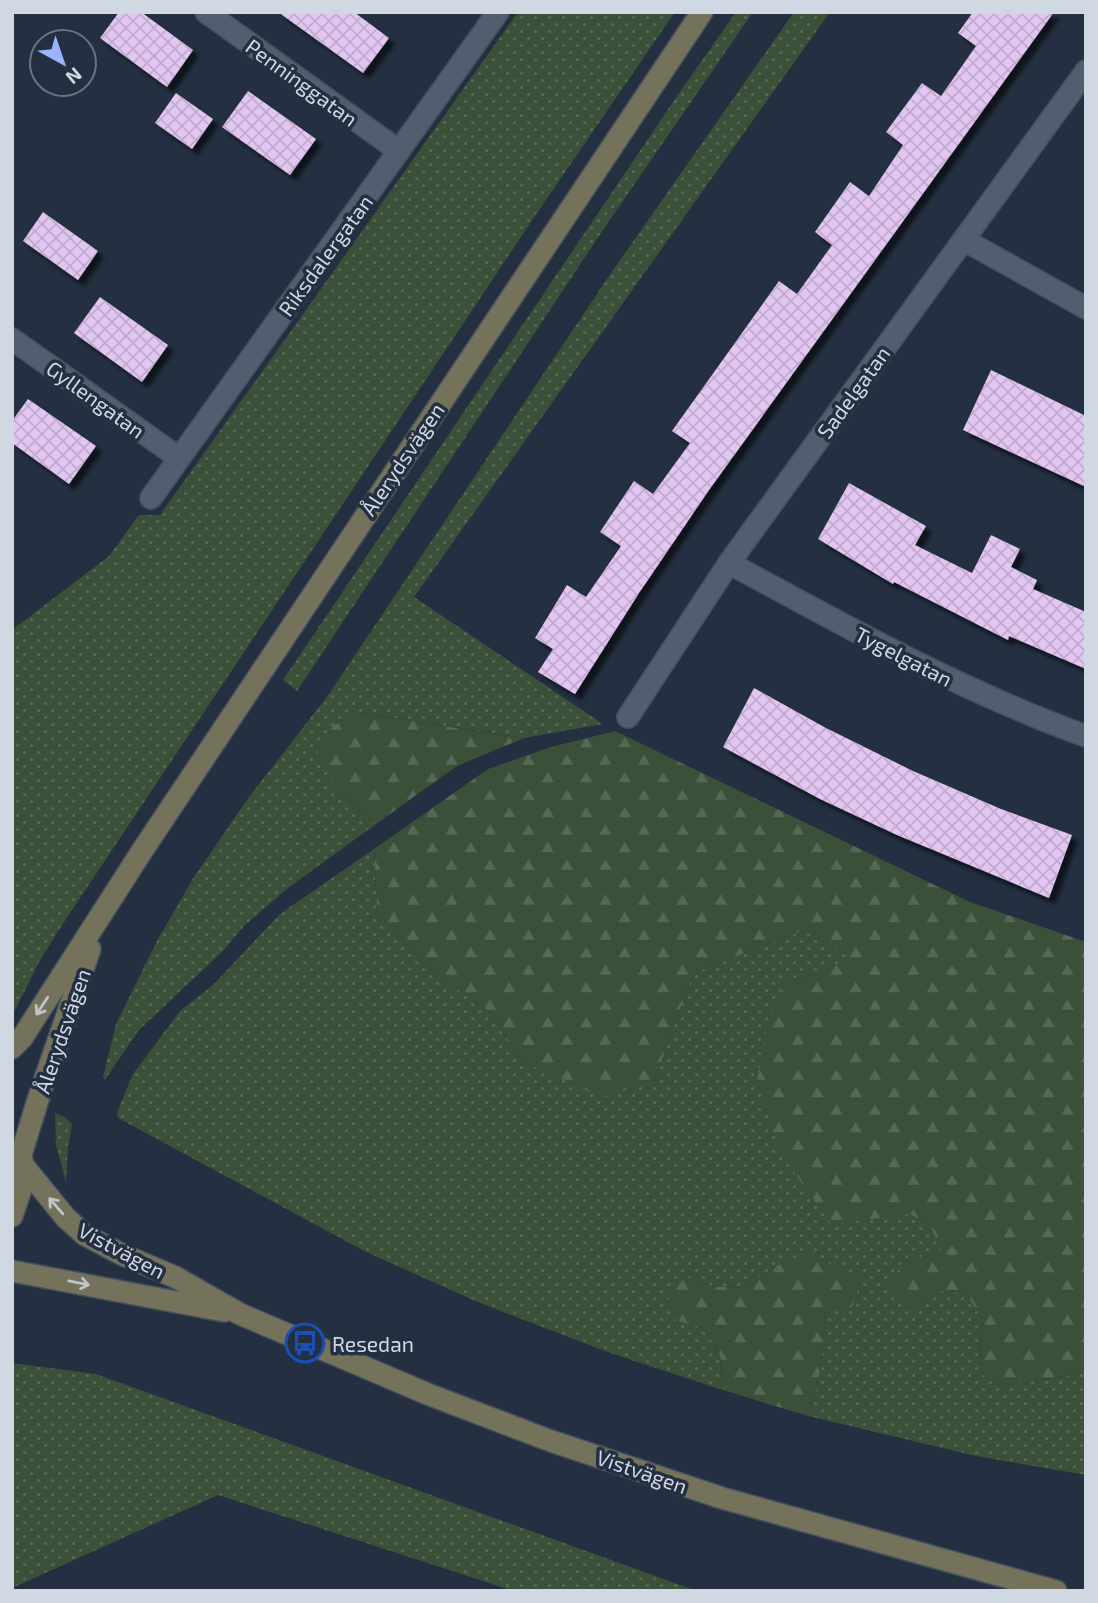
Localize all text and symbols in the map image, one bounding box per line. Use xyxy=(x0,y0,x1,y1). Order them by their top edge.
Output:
north arrow xyxy=(28,28,98,98)
street label: Penninggatan xyxy=(241,33,363,131)
text: N xyxy=(62,63,87,90)
street label: Riksdalergatan xyxy=(273,189,377,321)
street label: Sadelgatan xyxy=(811,341,895,443)
street label: Gyllengatan xyxy=(42,355,150,443)
street label: Ålerydsvägen xyxy=(355,398,449,520)
street label: Tygelgatan xyxy=(851,621,957,691)
street label: Ålerydsvägen xyxy=(29,965,95,1097)
one-way arrow xyxy=(35,996,49,1016)
one-way arrow xyxy=(48,1197,64,1215)
street label: Vistvägen xyxy=(74,1217,170,1283)
one-way arrow xyxy=(67,1277,90,1291)
bus stop icon: Resedan xyxy=(284,1322,326,1364)
place label: Resedan xyxy=(332,1331,414,1356)
street label: Vistvägen xyxy=(593,1444,691,1498)

